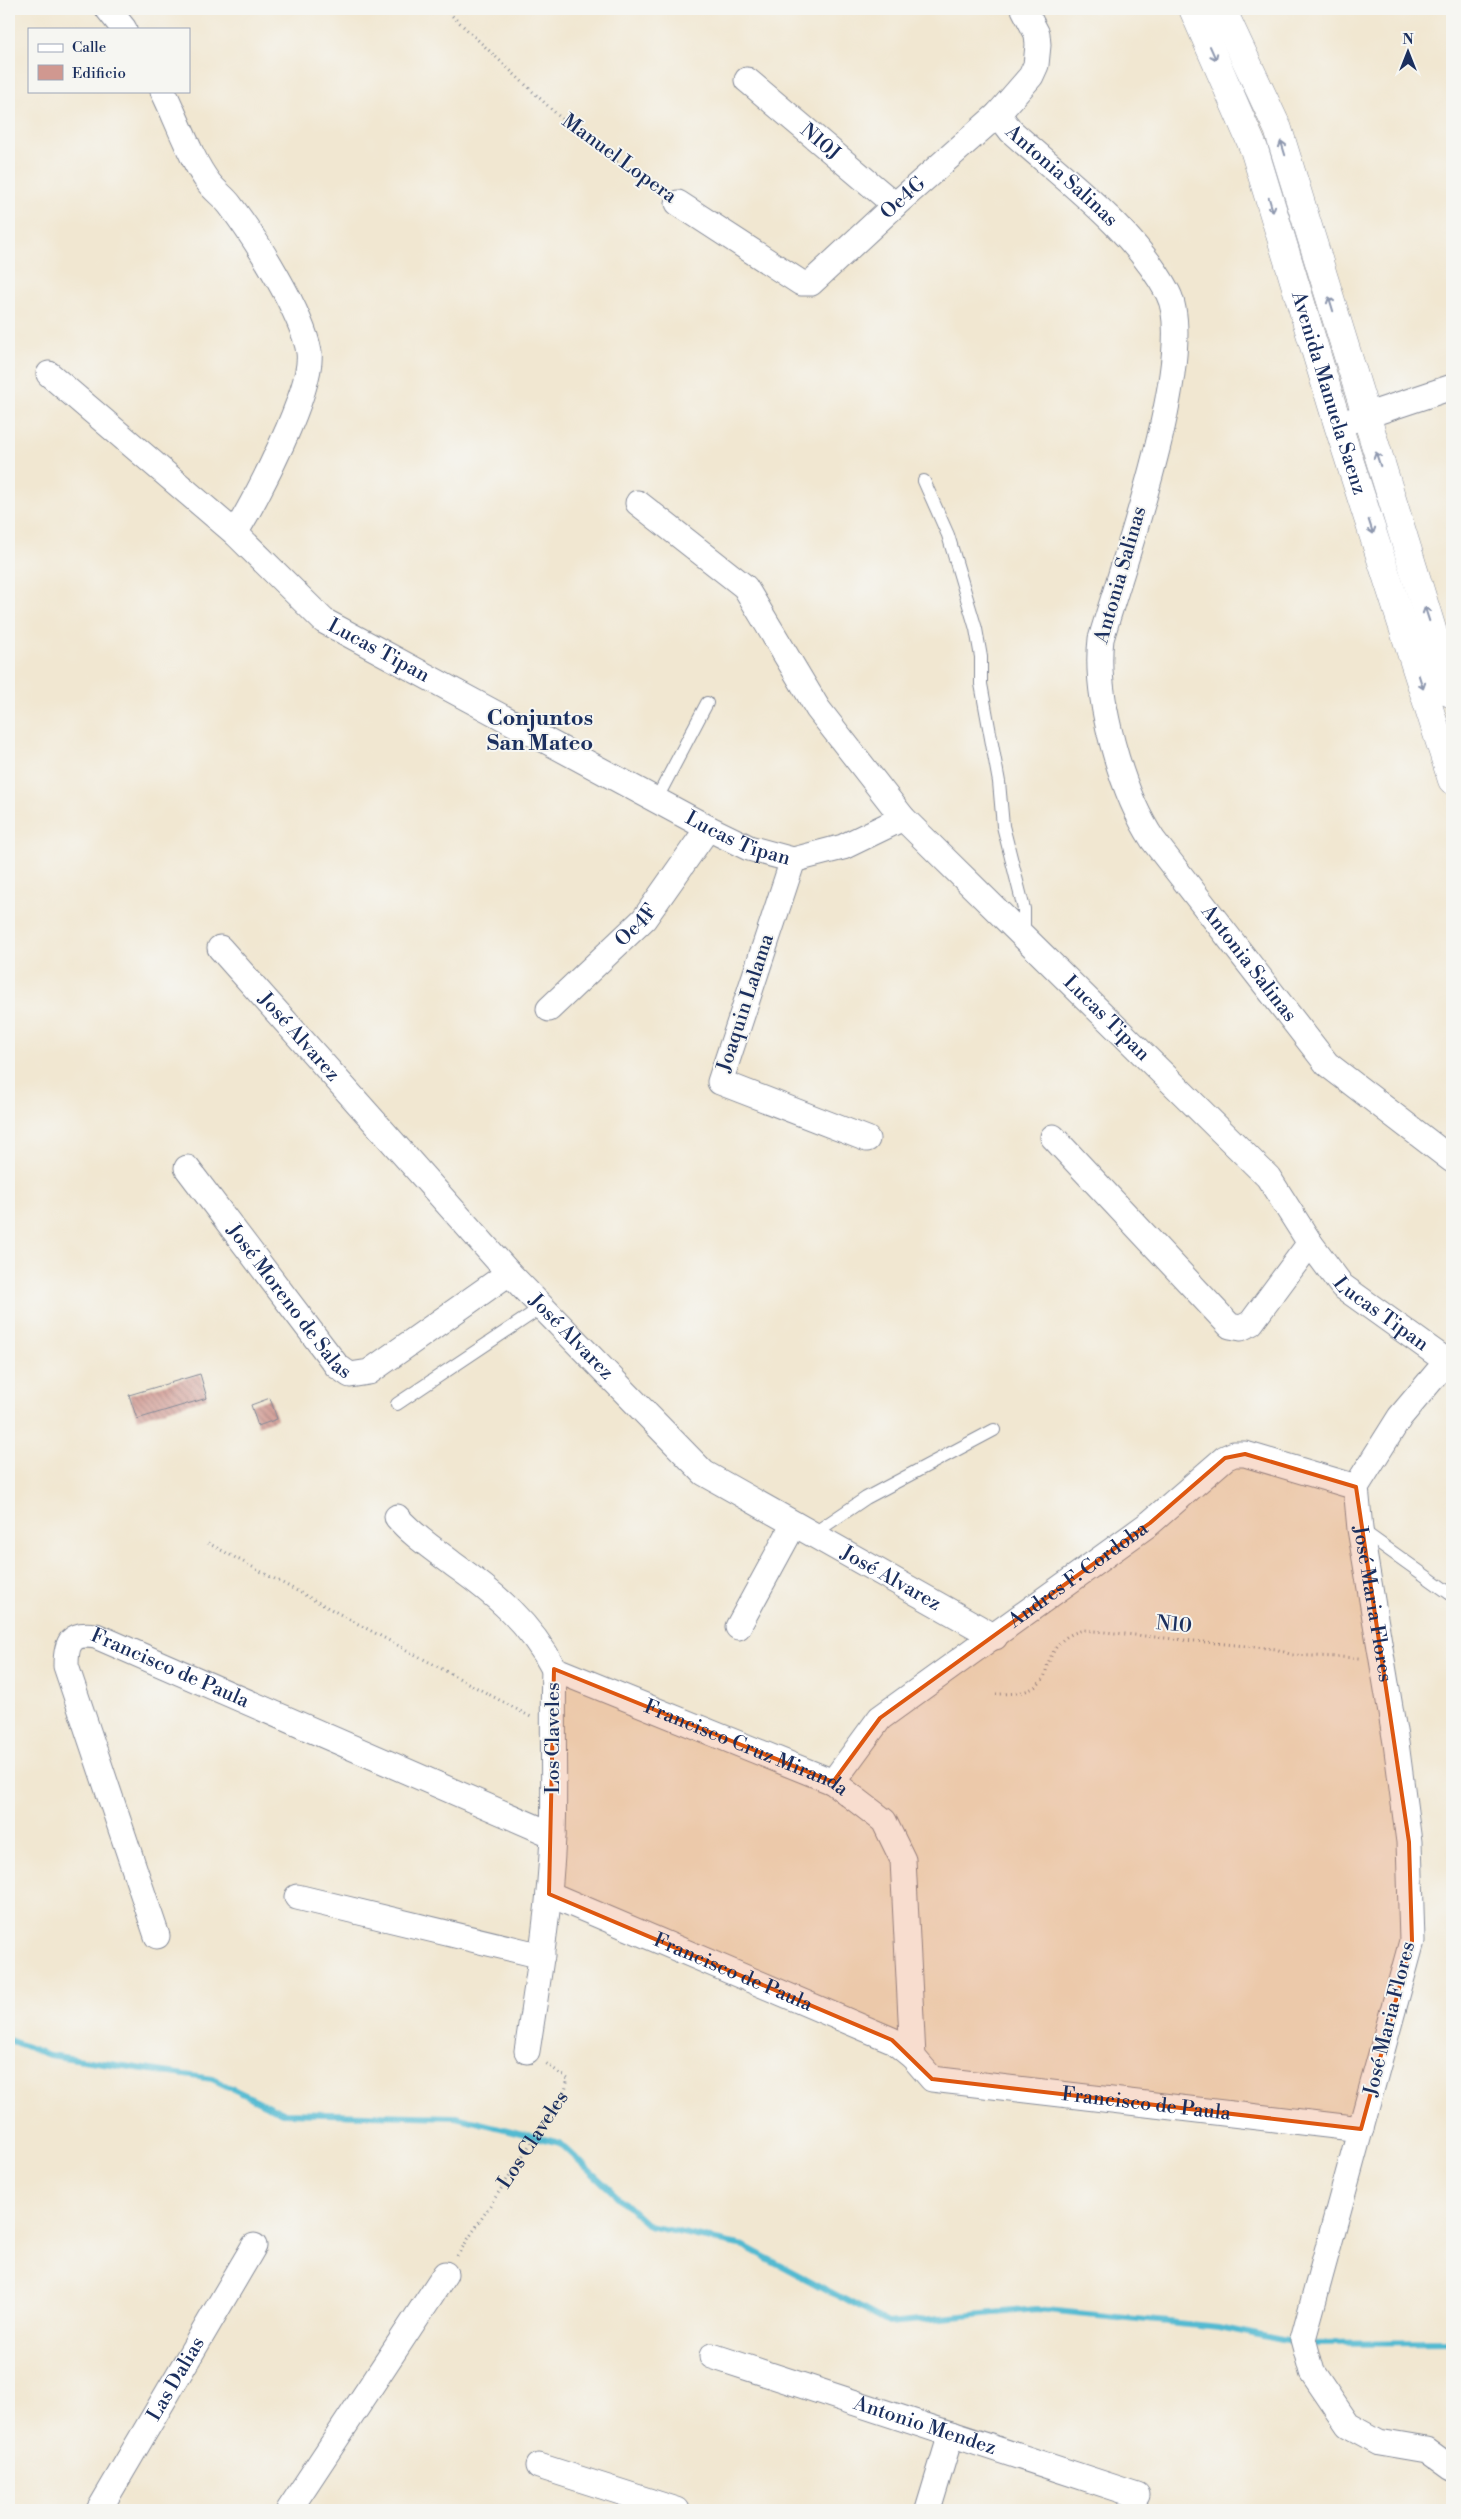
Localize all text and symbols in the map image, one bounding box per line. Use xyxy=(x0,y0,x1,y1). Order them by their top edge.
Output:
legend xyxy=(28,28,190,92)
north arrow xyxy=(1384,28,1434,78)
text: N xyxy=(1402,31,1414,49)
text: Calle xyxy=(72,38,106,57)
one-way arrow xyxy=(1208,45,1218,60)
text: Edificio xyxy=(72,64,126,83)
street label: Manuel Lopera xyxy=(557,109,682,210)
street label: N10J xyxy=(795,118,846,166)
street label: Antonia Salinas xyxy=(1000,119,1123,232)
one-way arrow xyxy=(1278,141,1288,157)
street label: Oe4G xyxy=(875,171,931,225)
one-way arrow xyxy=(1267,196,1277,212)
street label: Avenida Manuela Saenz xyxy=(1285,288,1372,498)
one-way arrow xyxy=(1325,296,1335,312)
one-way arrow xyxy=(1373,452,1383,468)
street label: Antonia Salinas xyxy=(1089,504,1153,647)
one-way arrow xyxy=(1367,519,1376,534)
one-way arrow xyxy=(1422,607,1431,623)
street label: Lucas Tipan xyxy=(323,613,434,688)
one-way arrow xyxy=(1416,674,1426,690)
district label: Conjuntos San Mateo xyxy=(487,705,593,757)
street label: Lucas Tipan xyxy=(681,806,793,871)
street label: Oe4F xyxy=(610,899,663,952)
street label: Antonia Salinas xyxy=(1195,899,1302,1027)
street label: Joaquin Lalama xyxy=(712,930,780,1076)
street label: Lucas Tipan xyxy=(1058,970,1155,1066)
street label: José Alvarez xyxy=(252,986,345,1087)
street label: José Moreno de Salas xyxy=(221,1218,356,1384)
street label: Lucas Tipan xyxy=(1327,1272,1434,1357)
street label: José Alvarez xyxy=(523,1288,619,1385)
street label: Andres F. Cordoba xyxy=(1003,1515,1154,1634)
street label: José Maria Flores xyxy=(1347,1523,1398,1684)
street label: José Alvarez xyxy=(836,1540,946,1617)
street label: N10 xyxy=(1155,1611,1193,1639)
street label: Francisco de Paula xyxy=(87,1623,254,1714)
street label: Los Claveles xyxy=(541,1682,566,1794)
street label: Francisco Cruz Miranda xyxy=(640,1694,854,1802)
street label: Francisco de Paula xyxy=(650,1927,817,2018)
street label: José Maria Flores xyxy=(1359,1939,1421,2100)
street label: Francisco de Paula xyxy=(1060,2082,1233,2126)
street label: Los Claveles xyxy=(492,2086,574,2193)
street label: Las Dalias xyxy=(142,2332,210,2426)
street label: Antonio Mendez xyxy=(850,2390,999,2461)

